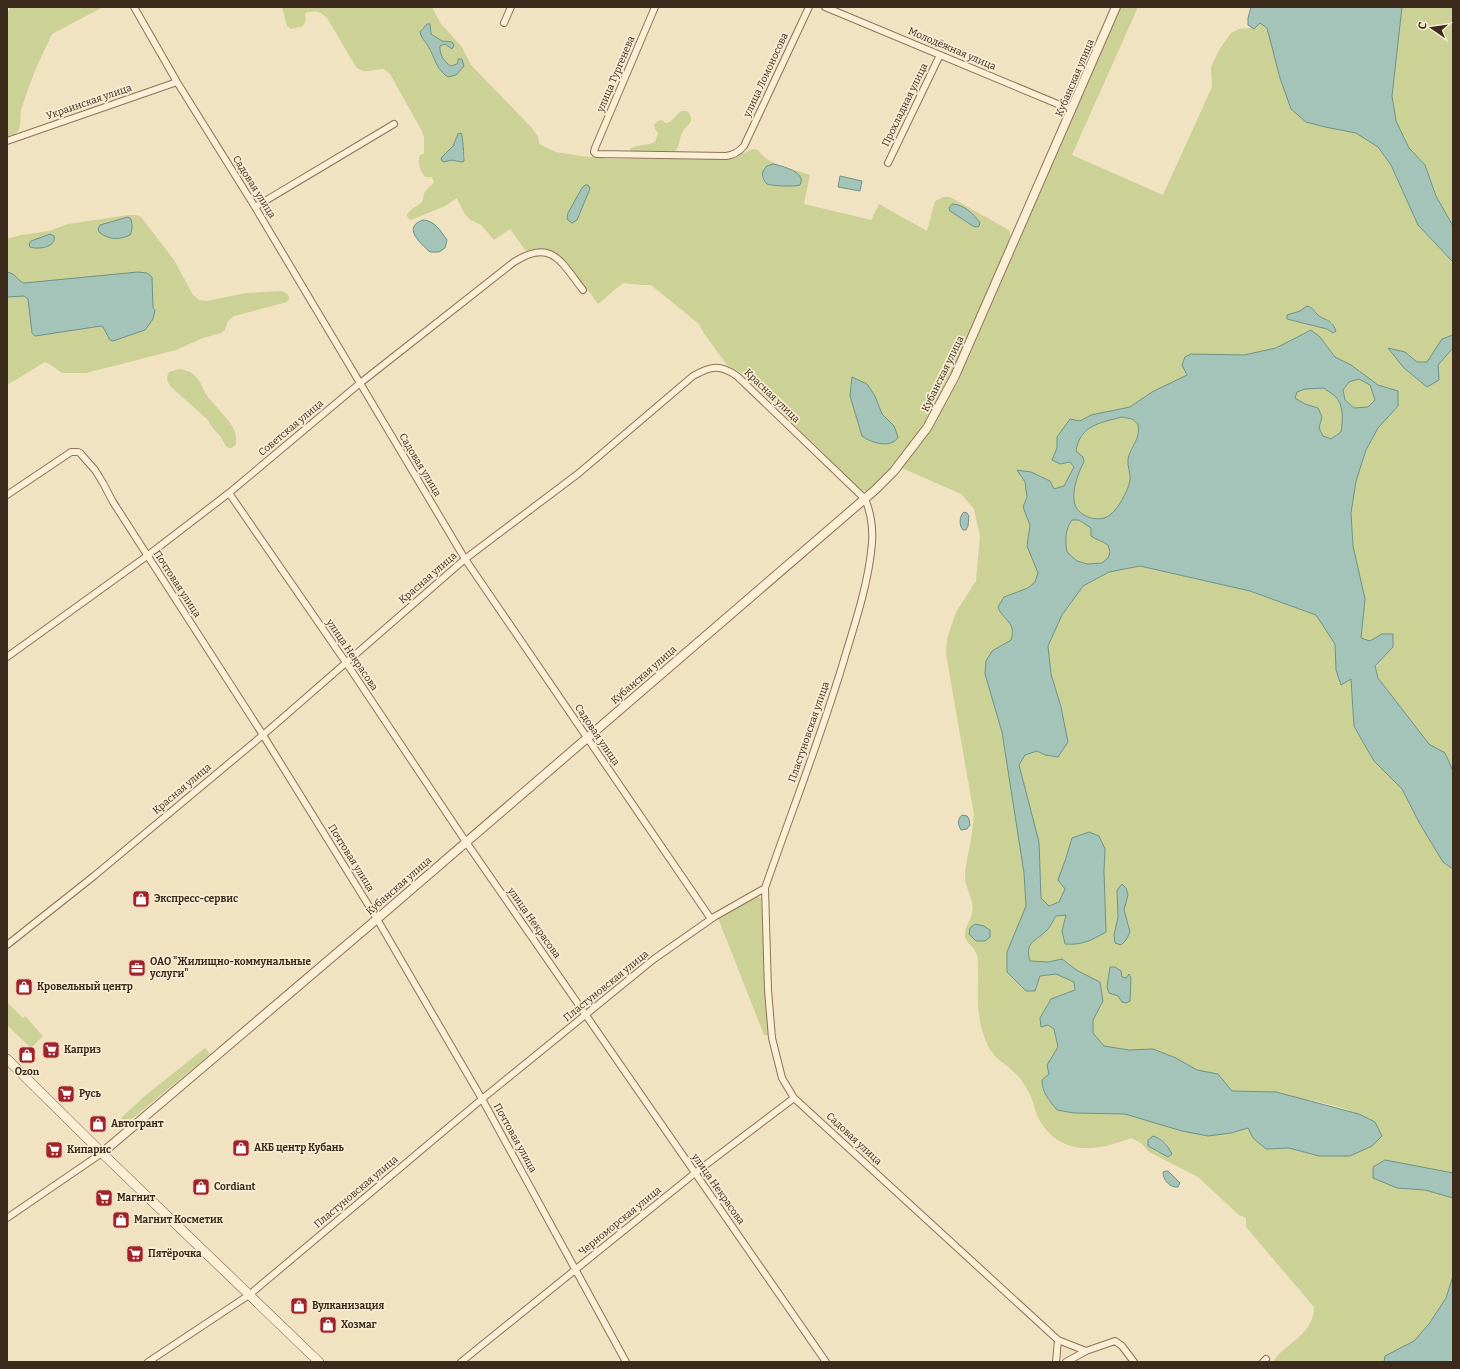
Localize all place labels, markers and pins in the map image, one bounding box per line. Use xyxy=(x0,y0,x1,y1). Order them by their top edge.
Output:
shop icon: Экспресс-сервис xyxy=(131,889,151,909)
place label: Экспресс-сервис xyxy=(154,893,238,905)
place label: ОАО "Жилищно-коммунальные услуги" xyxy=(149,956,311,980)
office icon: ОАО "Жилищно-коммунальные услуги" xyxy=(127,958,147,978)
shop icon: Кровельный центр xyxy=(14,977,34,997)
place label: Кровельный центр xyxy=(37,981,133,993)
supermarket icon: Каприз xyxy=(41,1040,61,1060)
place label: Каприз xyxy=(64,1044,101,1056)
shop icon: Ozon xyxy=(17,1045,37,1065)
place label: Ozon xyxy=(15,1066,40,1078)
supermarket icon: Русь xyxy=(56,1084,76,1104)
place label: Русь xyxy=(79,1088,102,1100)
shop icon: Автогрант xyxy=(88,1114,108,1134)
place label: Автогрант xyxy=(111,1118,164,1130)
shop icon: АКБ центр Кубань xyxy=(231,1138,251,1158)
supermarket icon: Кипарис xyxy=(44,1140,64,1160)
place label: АКБ центр Кубань xyxy=(254,1142,345,1154)
place label: Кипарис xyxy=(67,1144,111,1156)
shop icon: Cordiant xyxy=(191,1177,211,1197)
place label: Cordiant xyxy=(214,1181,256,1193)
supermarket icon: Магнит xyxy=(94,1188,114,1208)
place label: Магнит xyxy=(117,1192,156,1204)
shop icon: Магнит Косметик xyxy=(111,1210,131,1230)
place label: Магнит Косметик xyxy=(134,1214,224,1226)
supermarket icon: Пятёрочка xyxy=(125,1244,145,1264)
place label: Пятёрочка xyxy=(148,1248,202,1260)
shop icon: Вулканизация xyxy=(289,1296,309,1316)
place label: Вулканизация xyxy=(312,1300,385,1312)
shop icon: Хозмаг xyxy=(318,1315,338,1335)
place label: Хозмаг xyxy=(341,1319,377,1331)

